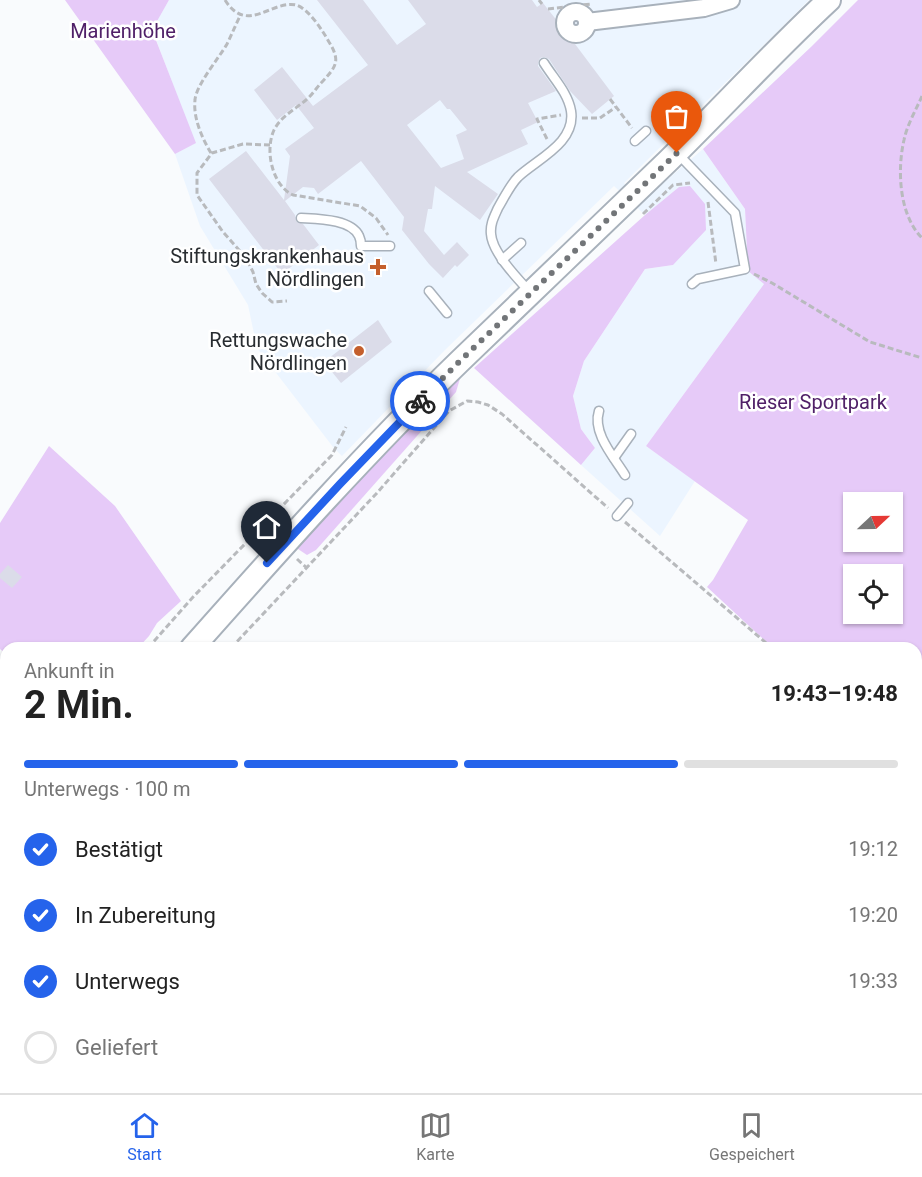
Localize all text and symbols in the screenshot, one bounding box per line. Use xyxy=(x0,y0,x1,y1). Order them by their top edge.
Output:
park label: Marienhöhe xyxy=(70,19,176,43)
pin xyxy=(651,91,702,153)
icon: bag xyxy=(660,100,693,133)
place label: Stiftungskrankenhaus Nördlingen xyxy=(170,244,364,291)
marker: Stiftungskrankenhaus Nördlingen xyxy=(369,258,387,276)
place label: Rettungswache Nördlingen xyxy=(209,328,347,375)
marker: Rettungswache Nördlingen xyxy=(352,344,366,358)
courier xyxy=(390,371,450,431)
icon: bike xyxy=(404,385,437,418)
park label: Rieser Sportpark xyxy=(739,390,888,414)
north arrow xyxy=(843,492,903,552)
map controls xyxy=(843,492,903,624)
pin xyxy=(241,501,292,563)
icon: home xyxy=(250,510,283,543)
button: locate xyxy=(843,564,903,624)
text: Ankunft in xyxy=(24,659,115,683)
text: 19:43–19:48 xyxy=(771,681,898,706)
text: 2 Min. xyxy=(24,682,134,728)
text: Unterwegs · 100 m xyxy=(24,777,191,801)
icon: check xyxy=(24,833,57,866)
text: Bestätigt xyxy=(75,837,163,862)
text: 19:12 xyxy=(848,837,898,861)
icon: check xyxy=(24,899,57,932)
text: In Zubereitung xyxy=(75,903,216,928)
text: 19:20 xyxy=(848,903,898,927)
icon: check xyxy=(24,965,57,998)
text: Unterwegs xyxy=(75,969,180,994)
text: 19:33 xyxy=(848,969,898,993)
text: Geliefert xyxy=(75,1035,158,1060)
tab: Start xyxy=(127,1109,162,1164)
tab: Karte xyxy=(416,1109,455,1164)
tab: Gespeichert xyxy=(709,1109,795,1164)

